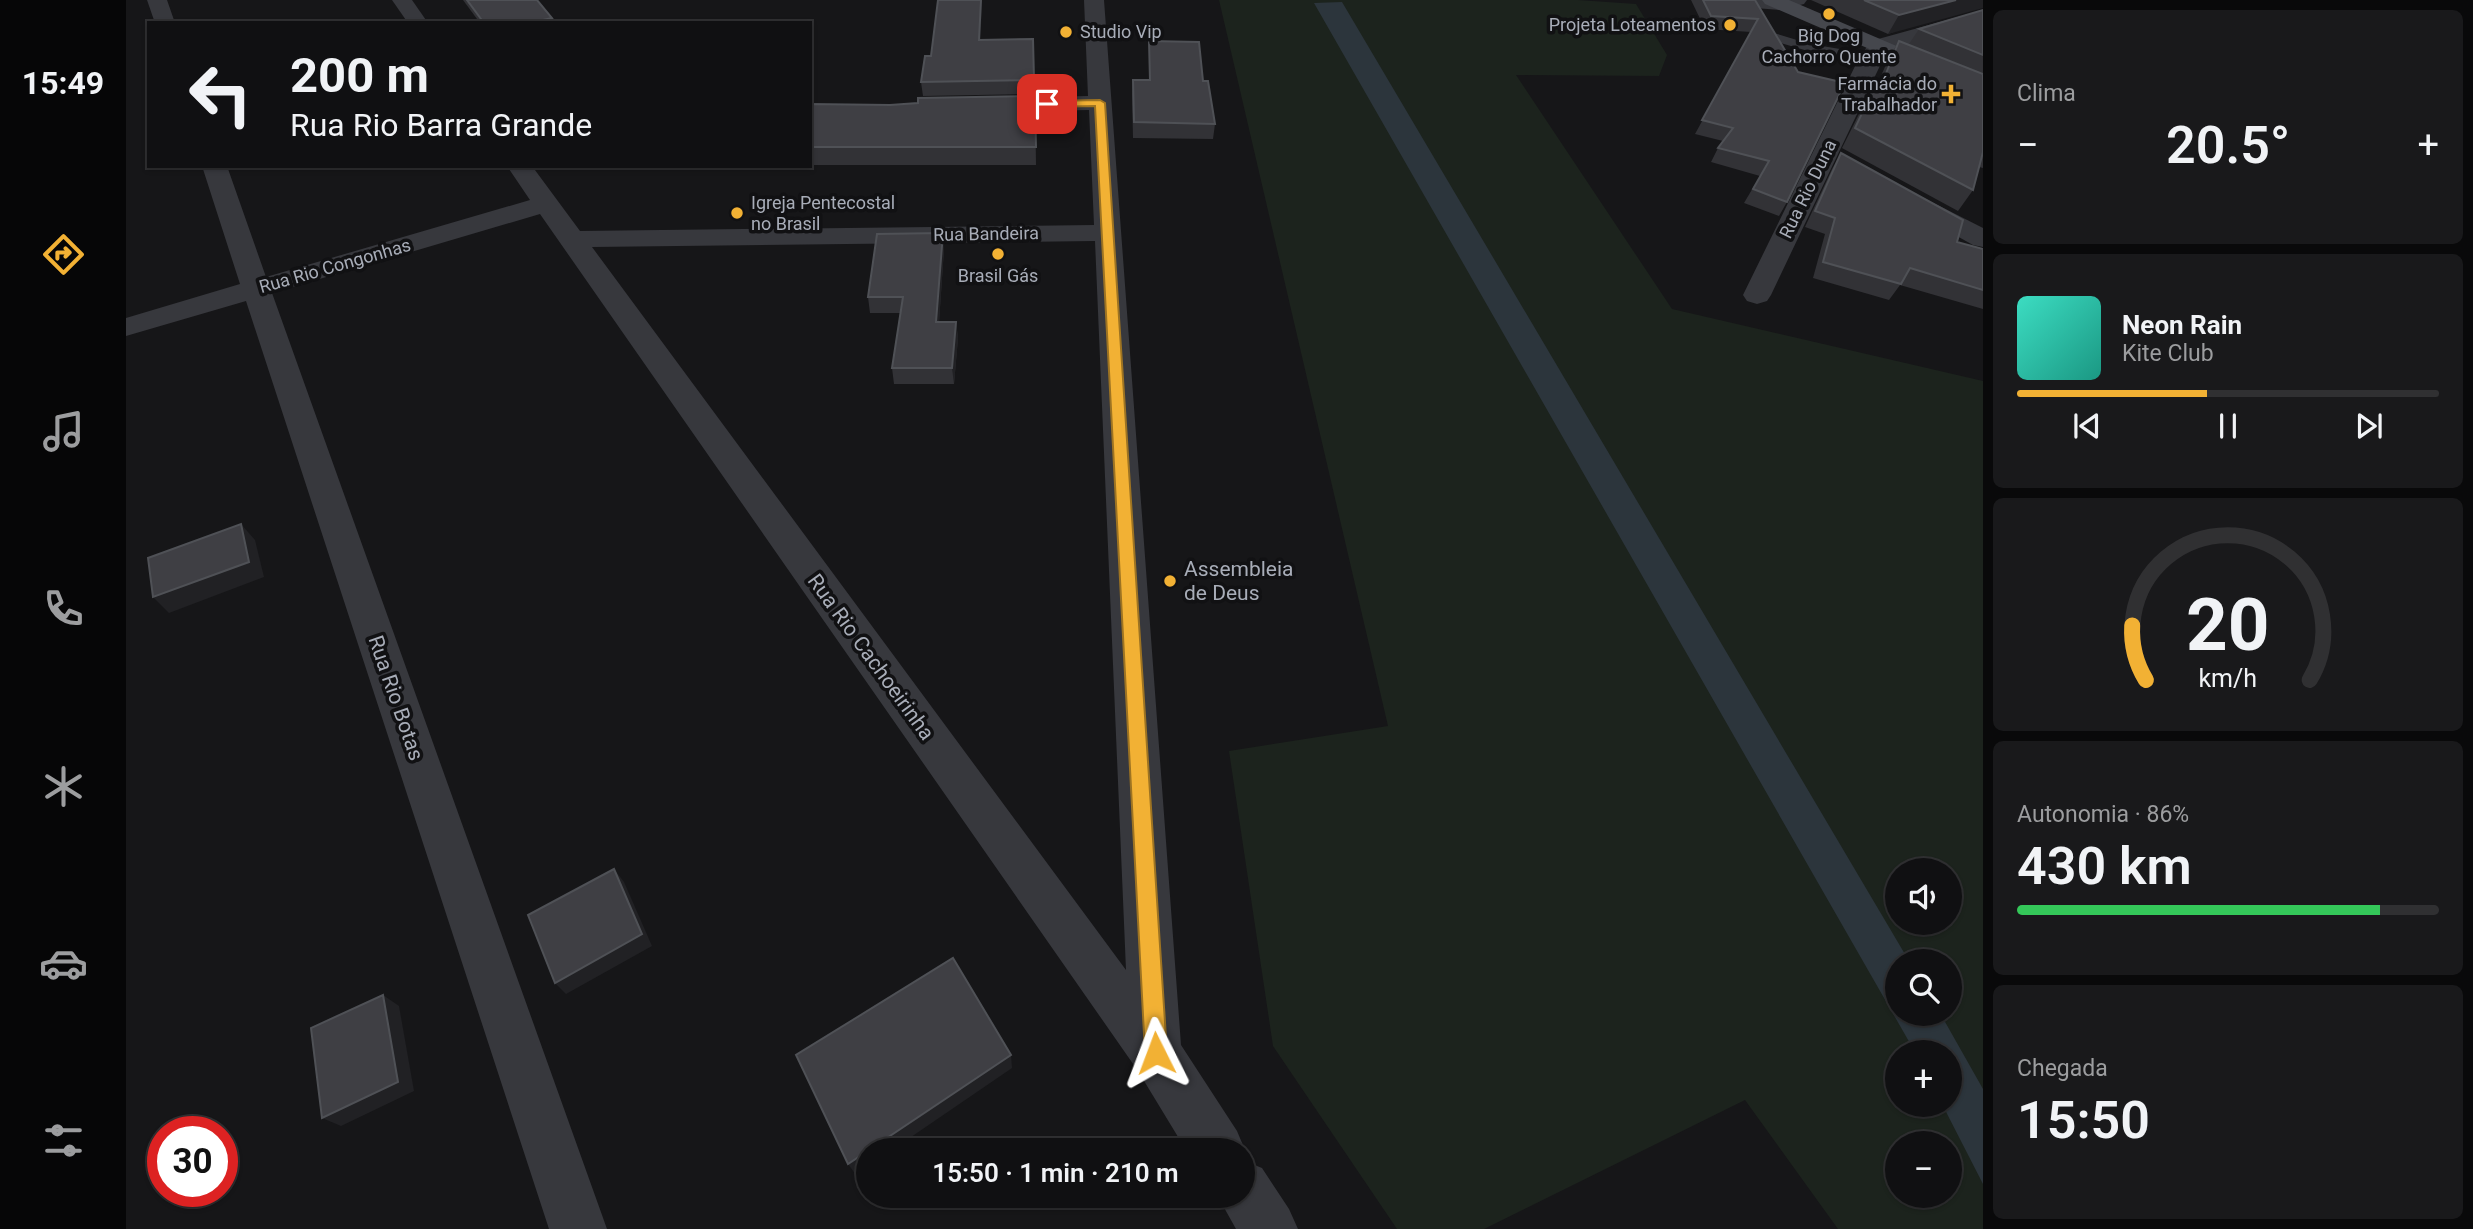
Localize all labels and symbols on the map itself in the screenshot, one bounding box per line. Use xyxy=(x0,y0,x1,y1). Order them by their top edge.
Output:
marker: Big Dog Cachorro Quente xyxy=(1821,6,1837,22)
place label: Projeta Loteamentos xyxy=(1549,14,1716,35)
marker: Projeta Loteamentos xyxy=(1722,17,1738,33)
place label: Studio Vip xyxy=(1080,21,1162,42)
marker: Studio Vip xyxy=(1058,24,1074,40)
place label: Big Dog Cachorro Quente xyxy=(1761,25,1897,67)
place label: Farmácia do Trabalhador xyxy=(1837,73,1937,115)
pin xyxy=(1017,74,1077,134)
marker: Farmácia do Trabalhador xyxy=(1943,86,1959,102)
street label: Rua Rio Duna xyxy=(1775,136,1840,241)
place label: Igreja Pentecostal no Brasil xyxy=(751,192,895,234)
marker: Igreja Pentecostal no Brasil xyxy=(729,205,745,221)
street label: Rua Bandeira xyxy=(933,222,1039,245)
street label: Rua Rio Congonhas xyxy=(257,234,413,297)
marker: Brasil Gás xyxy=(990,246,1006,262)
place label: Brasil Gás xyxy=(958,265,1038,286)
place label: Assembleia de Deus xyxy=(1184,557,1294,605)
street label: Rua Rio Cachoeirinha xyxy=(803,569,939,745)
marker: Assembleia de Deus xyxy=(1162,573,1178,589)
street label: Rua Rio Botas xyxy=(363,632,429,764)
position arrow xyxy=(1119,1016,1193,1090)
speed limit sign: 30 xyxy=(147,1116,238,1207)

